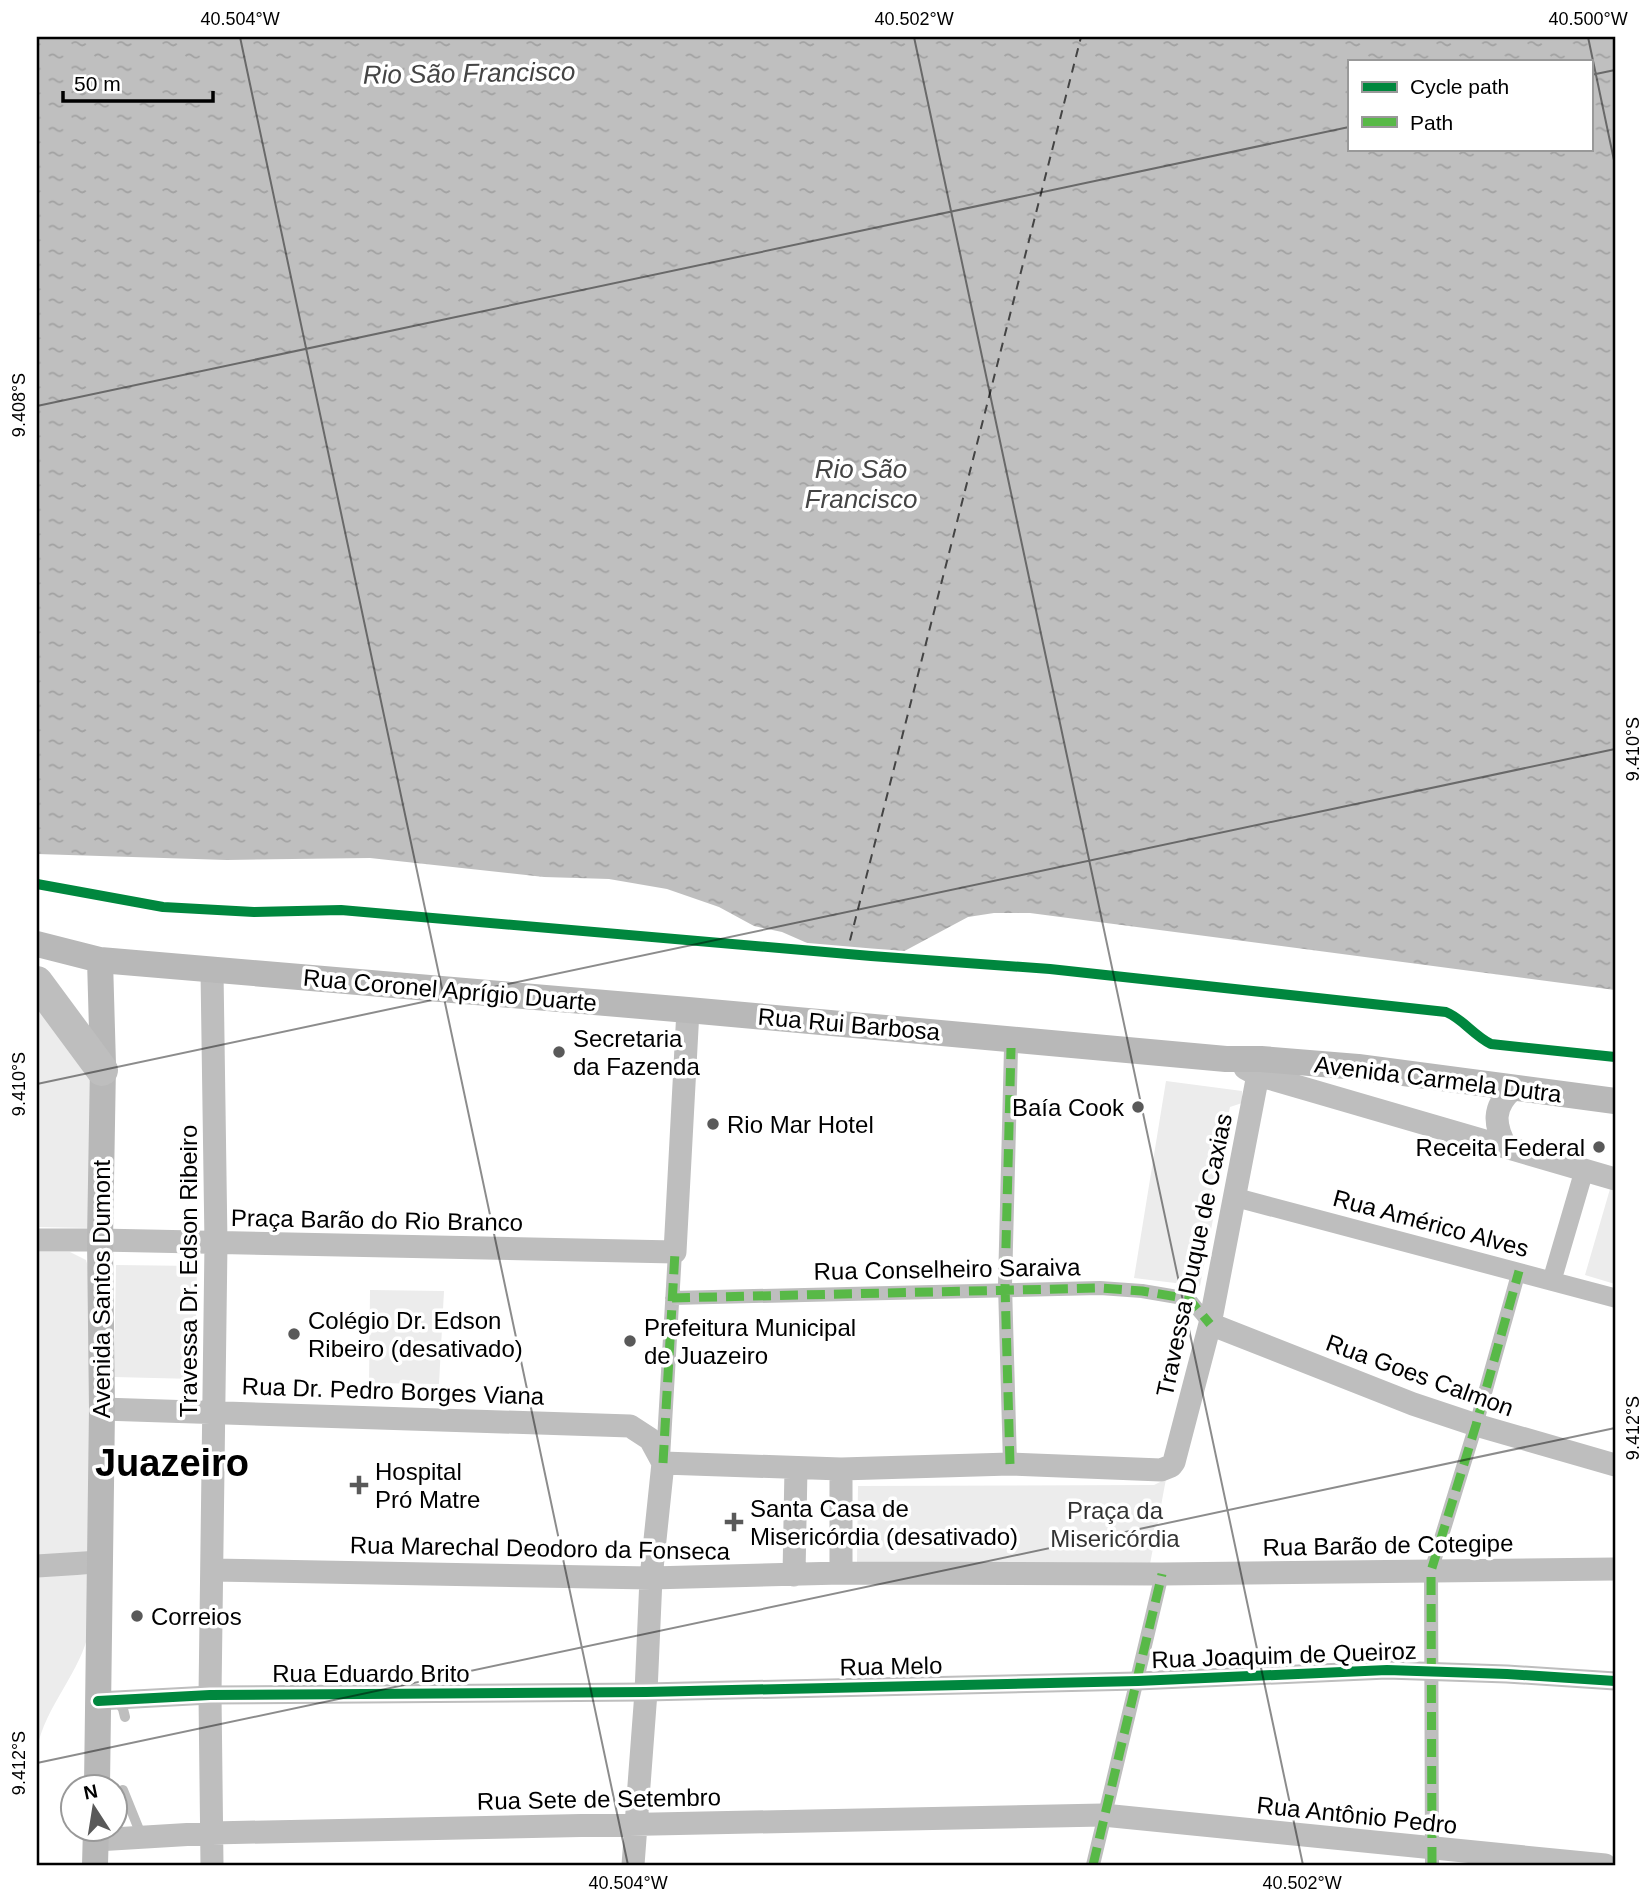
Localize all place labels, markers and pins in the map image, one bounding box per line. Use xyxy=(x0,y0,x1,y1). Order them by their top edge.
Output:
place label: Secretaria da Fazenda xyxy=(573,1025,700,1080)
marker: Secretaria da Fazenda xyxy=(551,1044,567,1060)
place label: Baía Cook xyxy=(1012,1094,1125,1121)
marker: Baía Cook xyxy=(1130,1099,1146,1115)
place label: Rio Mar Hotel xyxy=(727,1111,874,1138)
marker: Rio Mar Hotel xyxy=(705,1116,721,1132)
place label: Receita Federal xyxy=(1416,1134,1585,1161)
marker: Receita Federal xyxy=(1591,1139,1607,1155)
place label: Colégio Dr. Edson Ribeiro (desativado) xyxy=(308,1307,523,1362)
place label: Prefeitura Municipal de Juazeiro xyxy=(644,1314,856,1369)
marker: Colégio Dr. Edson Ribeiro (desativado) xyxy=(286,1326,302,1342)
marker: Prefeitura Municipal de Juazeiro xyxy=(622,1333,638,1349)
place label: Hospital Pró Matre xyxy=(375,1458,480,1513)
marker: Hospital Pró Matre xyxy=(349,1475,369,1495)
place label: Santa Casa de Misericórdia (desativado) xyxy=(750,1495,1018,1550)
marker: Santa Casa de Misericórdia (desativado) xyxy=(724,1512,744,1532)
place label: Correios xyxy=(151,1603,242,1630)
marker: Correios xyxy=(129,1608,145,1624)

